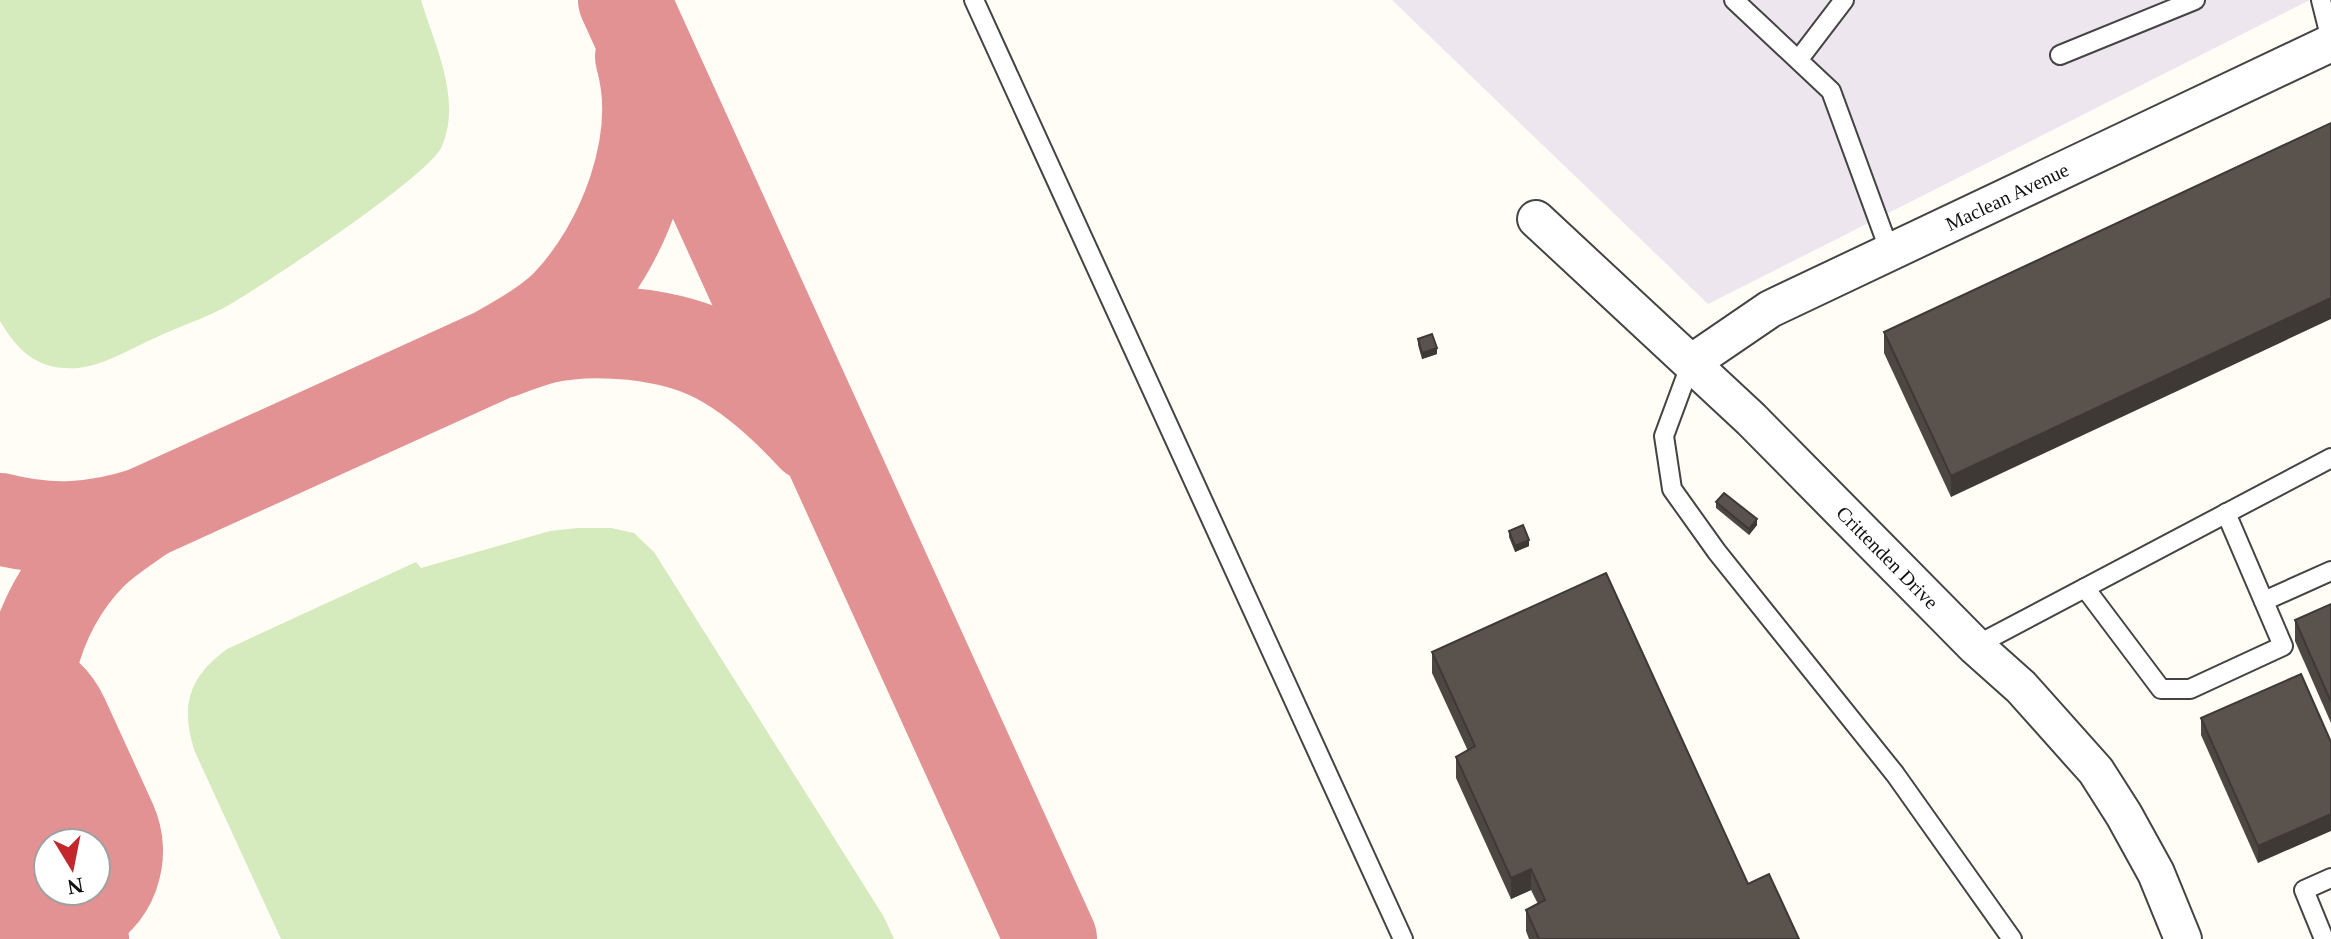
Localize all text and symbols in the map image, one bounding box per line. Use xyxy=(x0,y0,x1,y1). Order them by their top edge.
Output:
street label: Maclean Avenue xyxy=(1942,158,2072,235)
street label: Crittenden Drive xyxy=(1832,502,1943,613)
north arrow xyxy=(32,827,112,907)
text: N xyxy=(65,873,85,900)

